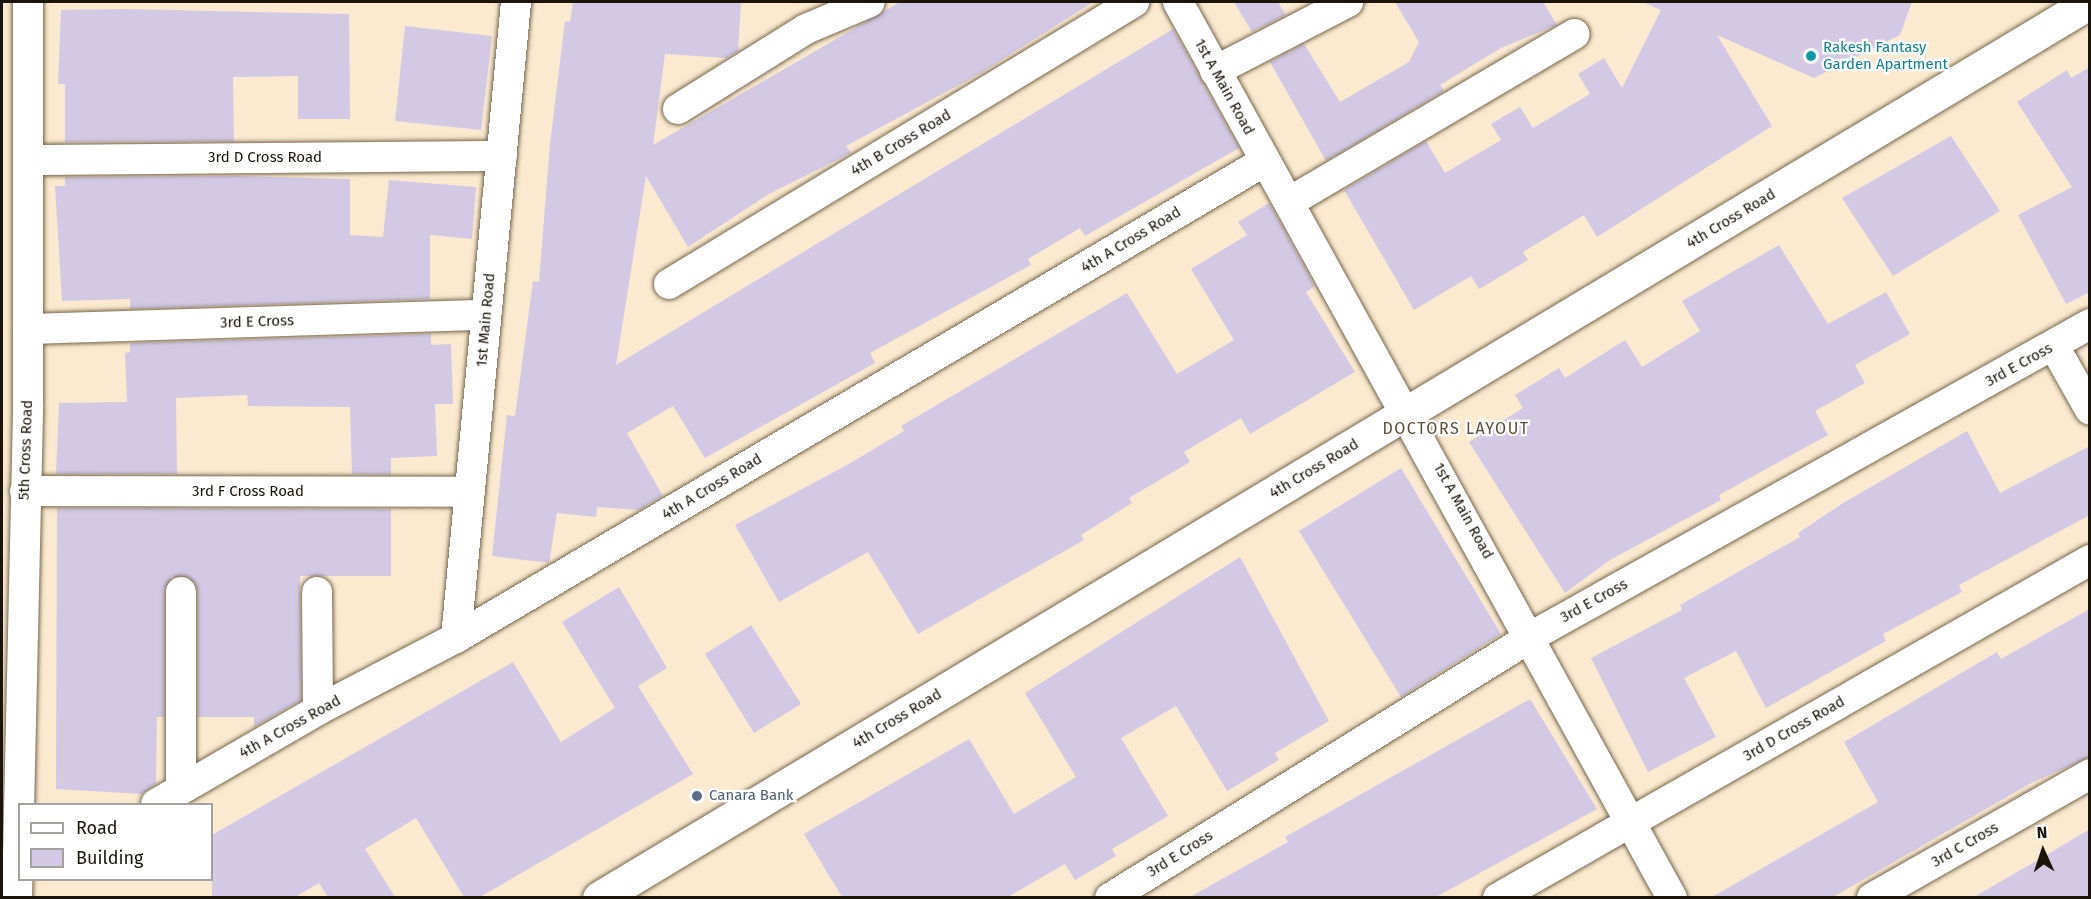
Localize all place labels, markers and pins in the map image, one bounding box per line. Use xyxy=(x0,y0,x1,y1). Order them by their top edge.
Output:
place label: Rakesh Fantasy Garden Apartment xyxy=(1823,38,1948,73)
marker: Rakesh Fantasy Garden Apartment xyxy=(1804,49,1818,63)
place label: Canara Bank xyxy=(709,787,794,805)
marker: Canara Bank xyxy=(690,789,704,803)

